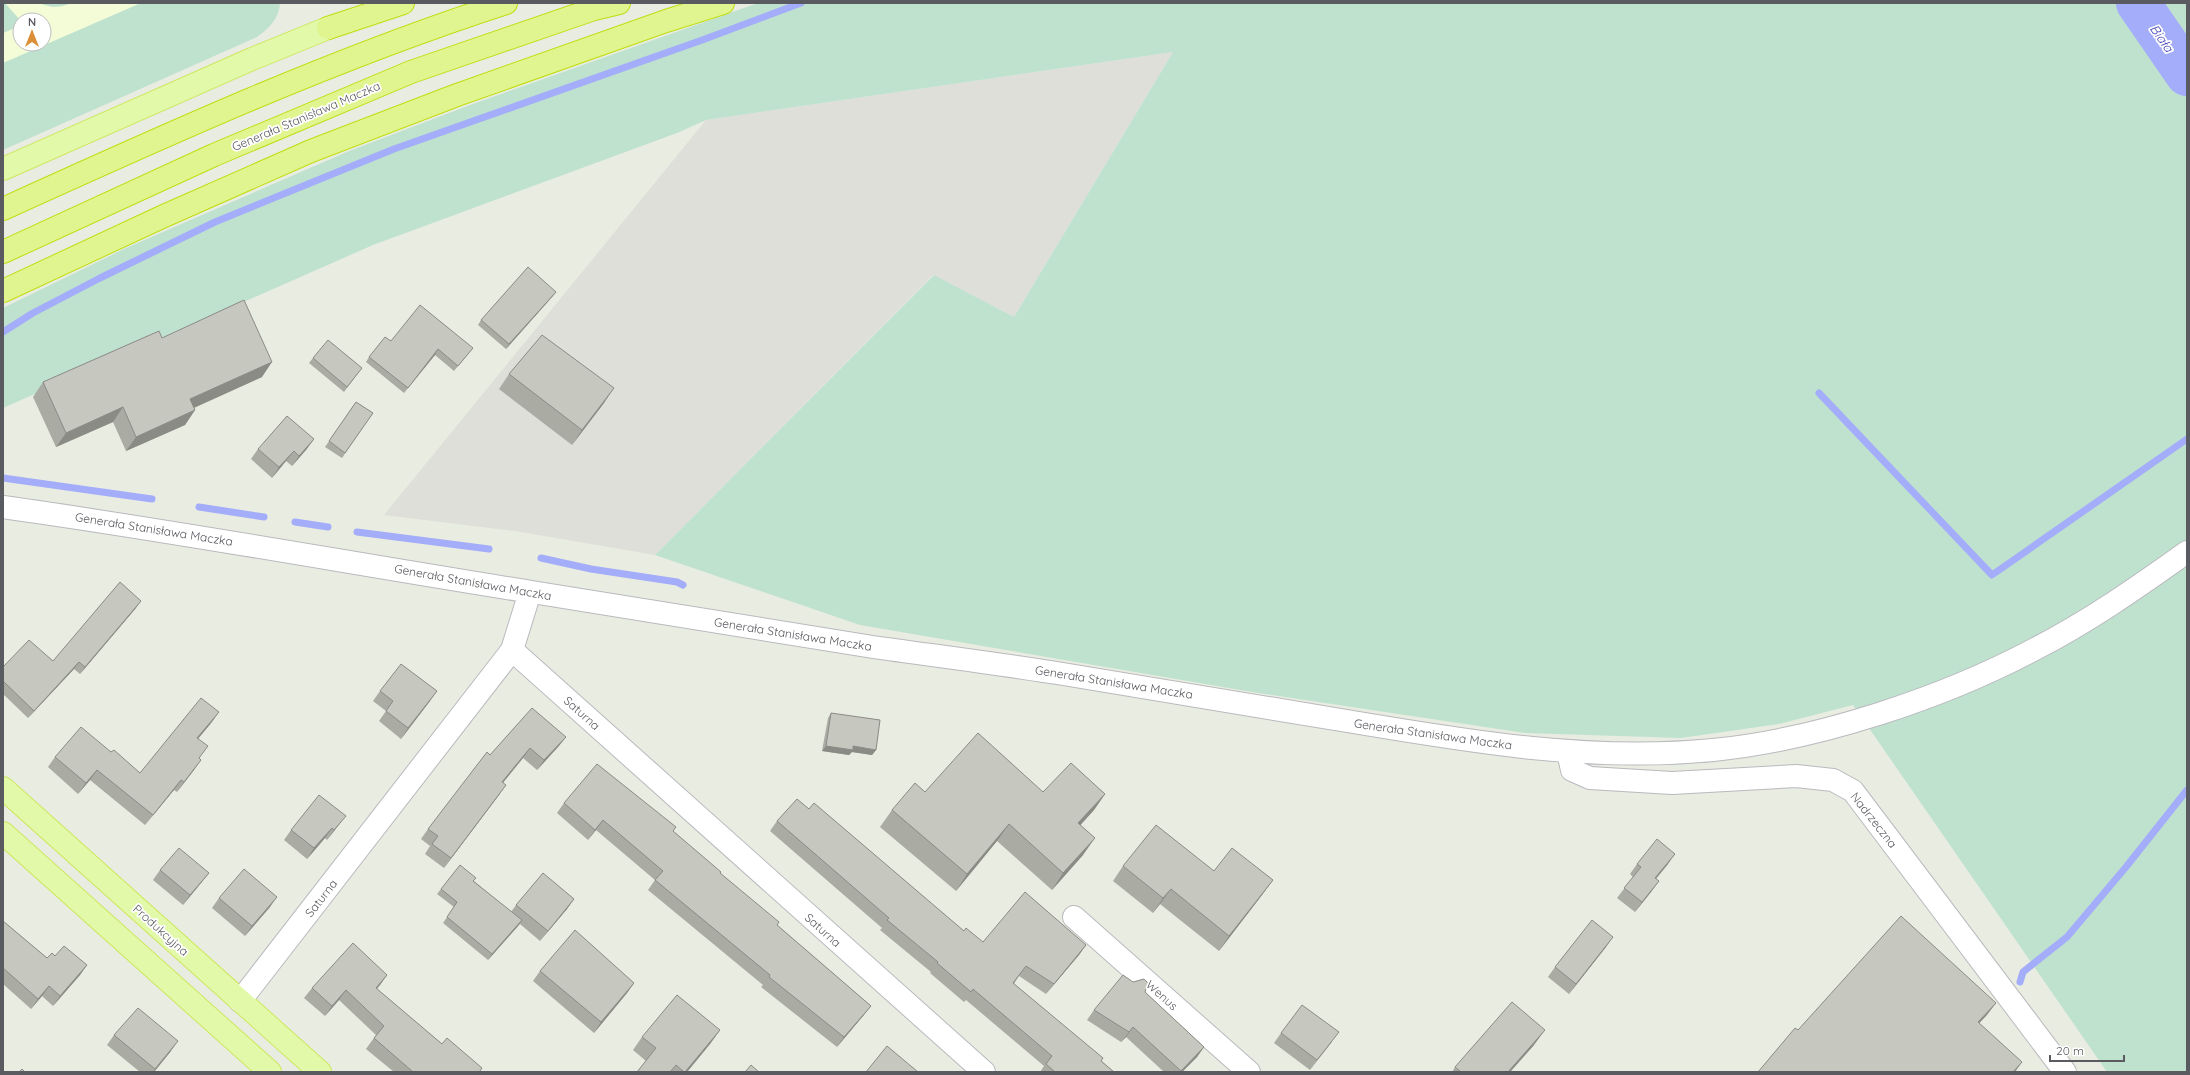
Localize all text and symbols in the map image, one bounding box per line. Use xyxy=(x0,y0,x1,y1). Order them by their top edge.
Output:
north arrow xyxy=(12,12,52,52)
text: N xyxy=(28,15,36,29)
water label: Biała xyxy=(2147,21,2178,56)
street label: Generała Stanisława Maczka xyxy=(230,78,382,154)
street label: Generała Stanisława Maczka xyxy=(74,509,234,549)
street label: Generała Stanisława Maczka xyxy=(393,561,553,603)
street label: Generała Stanisława Maczka xyxy=(713,614,873,654)
street label: Generała Stanisława Maczka xyxy=(1034,662,1194,702)
street label: Saturna xyxy=(561,693,603,733)
street label: Generała Stanisława Maczka xyxy=(1353,715,1513,753)
street label: Nadrzeczna xyxy=(1848,789,1900,851)
street label: Saturna xyxy=(302,876,340,920)
street label: Produkcyjna xyxy=(130,901,192,959)
street label: Saturna xyxy=(802,910,844,950)
street label: Wenus xyxy=(1143,977,1181,1013)
scale bar xyxy=(2050,1037,2124,1063)
text: 20 m xyxy=(2056,1043,2084,1058)

